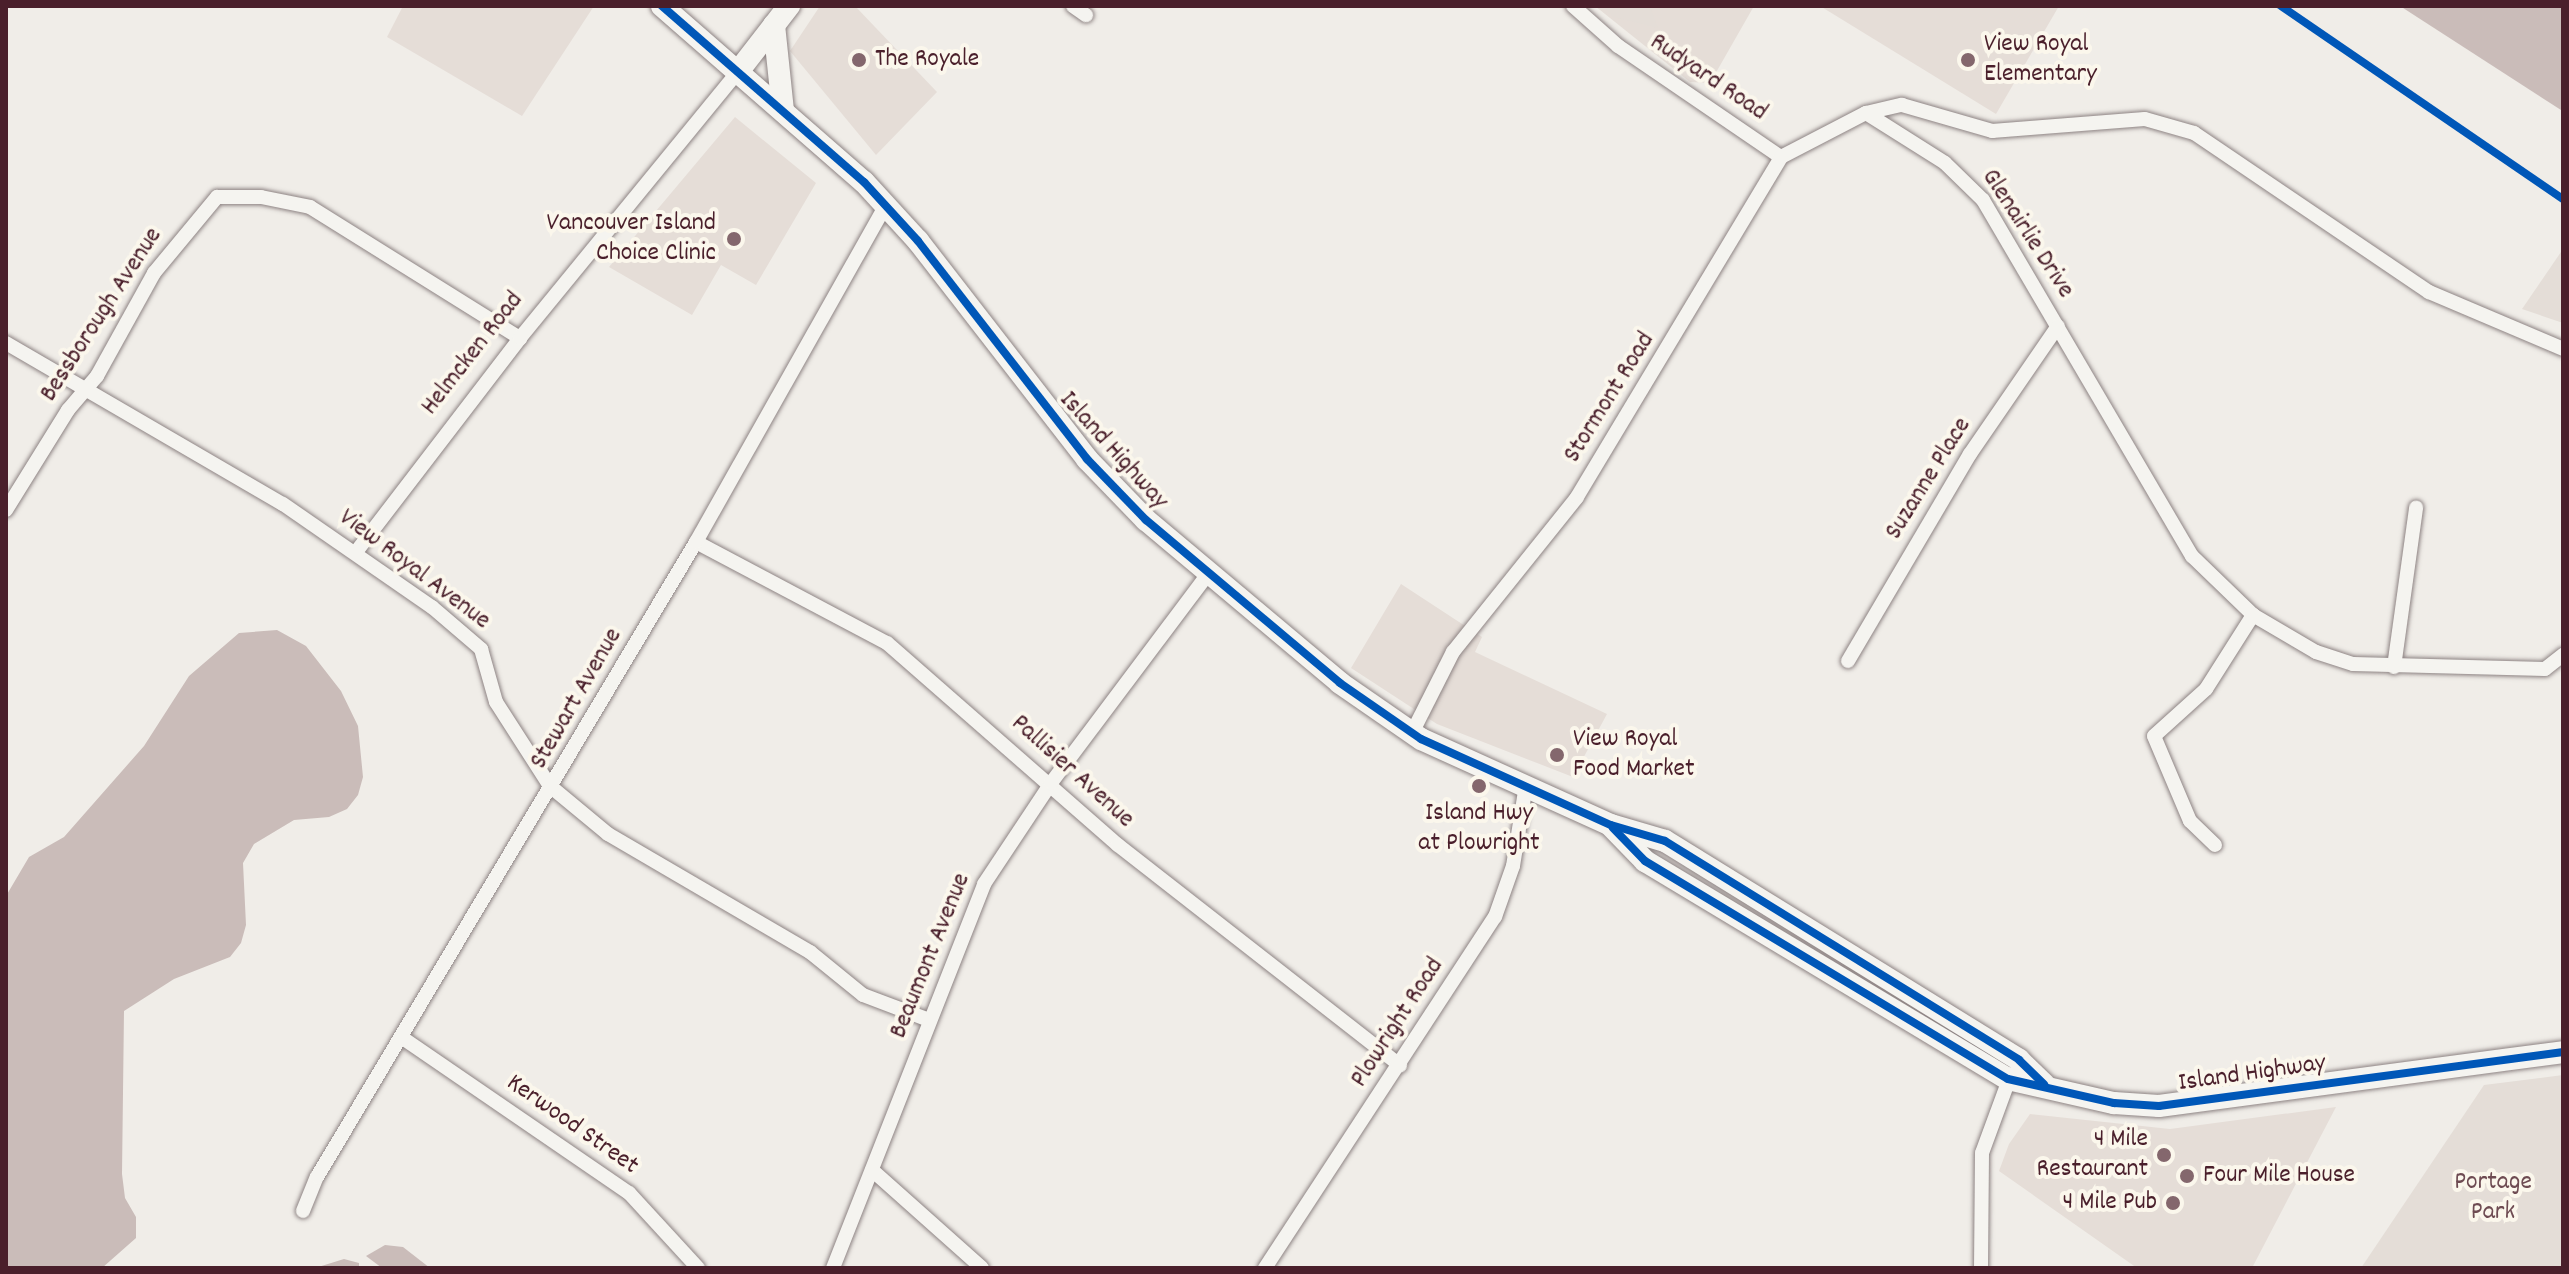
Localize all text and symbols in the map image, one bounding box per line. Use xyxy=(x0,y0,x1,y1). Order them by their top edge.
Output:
street label: Rudyard Road xyxy=(1643,27,1773,129)
place label: View Royal Elementary xyxy=(1984,29,2097,90)
place label: The Royale xyxy=(875,44,979,76)
marker: The Royale xyxy=(850,51,868,69)
marker: View Royal Elementary xyxy=(1959,51,1977,69)
street label: Glenairlie Drive xyxy=(1974,164,2080,304)
place label: Vancouver Island Choice Clinic xyxy=(547,208,716,270)
street label: Bessborough Avenue xyxy=(34,222,170,408)
marker: Vancouver Island Choice Clinic xyxy=(723,228,745,250)
street label: Helmcken Road xyxy=(415,286,531,422)
street label: Stormont Road xyxy=(1558,327,1662,469)
street label: Island Highway xyxy=(1052,385,1174,517)
street label: Suzanne Place xyxy=(1879,412,1979,546)
street label: View Royal Avenue xyxy=(332,503,496,637)
street label: Stewart Avenue xyxy=(524,623,630,775)
street label: Pallisier Avenue xyxy=(1004,709,1140,835)
place label: View Royal Food Market xyxy=(1573,724,1695,786)
marker: View Royal Food Market xyxy=(1548,746,1566,764)
marker: Island Hwy at Plowright xyxy=(1470,777,1488,795)
place label: Island Hwy at Plowright xyxy=(1418,798,1540,860)
street label: Beaumont Avenue xyxy=(884,869,978,1043)
street label: Plowright Road xyxy=(1345,952,1451,1094)
street label: Island Highway xyxy=(2176,1048,2328,1100)
street label: Kerwood Street xyxy=(500,1068,644,1182)
place label: 4 Mile Restaurant xyxy=(2037,1124,2148,1186)
marker: 4 Mile Restaurant xyxy=(2155,1146,2173,1164)
place label: Four Mile House xyxy=(2203,1160,2355,1192)
marker: Four Mile House xyxy=(2178,1167,2196,1185)
park label: Portage Park xyxy=(2454,1167,2532,1228)
place label: 4 Mile Pub xyxy=(2062,1187,2157,1219)
marker: 4 Mile Pub xyxy=(2164,1194,2182,1212)

